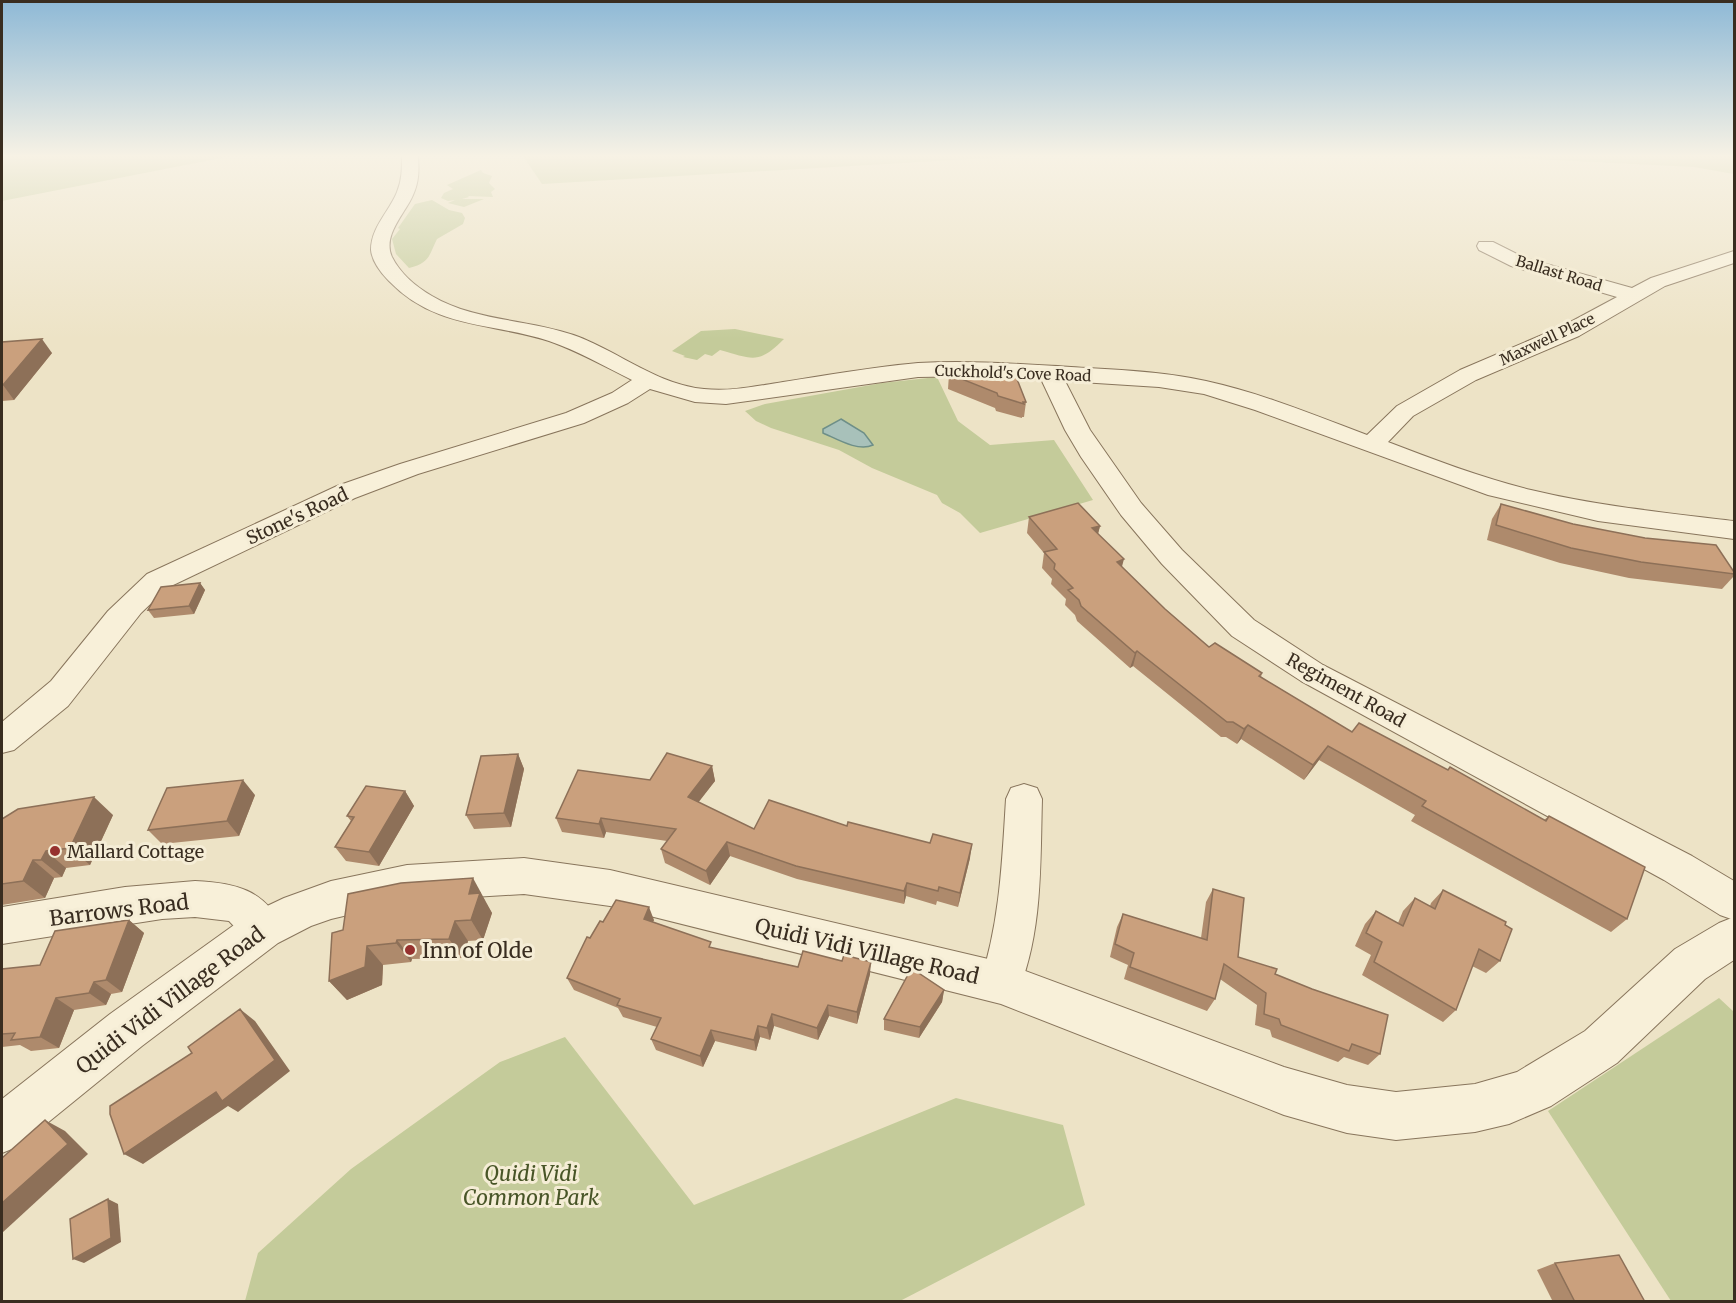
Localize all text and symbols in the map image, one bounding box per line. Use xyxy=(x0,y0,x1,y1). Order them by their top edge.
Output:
street label: Ballast Road xyxy=(1514,251,1604,295)
street label: Maxwell Place xyxy=(1496,309,1598,369)
street label: Cuckhold's Cove Road xyxy=(934,361,1092,385)
street label: Stone's Road xyxy=(242,482,352,550)
street label: Regiment Road xyxy=(1282,648,1410,732)
place label: Mallard Cottage xyxy=(67,840,204,863)
marker: Mallard Cottage xyxy=(48,844,62,858)
street label: Barrows Road xyxy=(48,888,191,932)
street label: Quidi Vidi Village Road xyxy=(752,912,982,990)
street label: Quidi Vidi Village Road xyxy=(70,920,270,1080)
place label: Inn of Olde xyxy=(422,937,533,964)
marker: Inn of Olde xyxy=(403,943,417,957)
park label: Quidi Vidi Common Park xyxy=(463,1160,600,1211)

